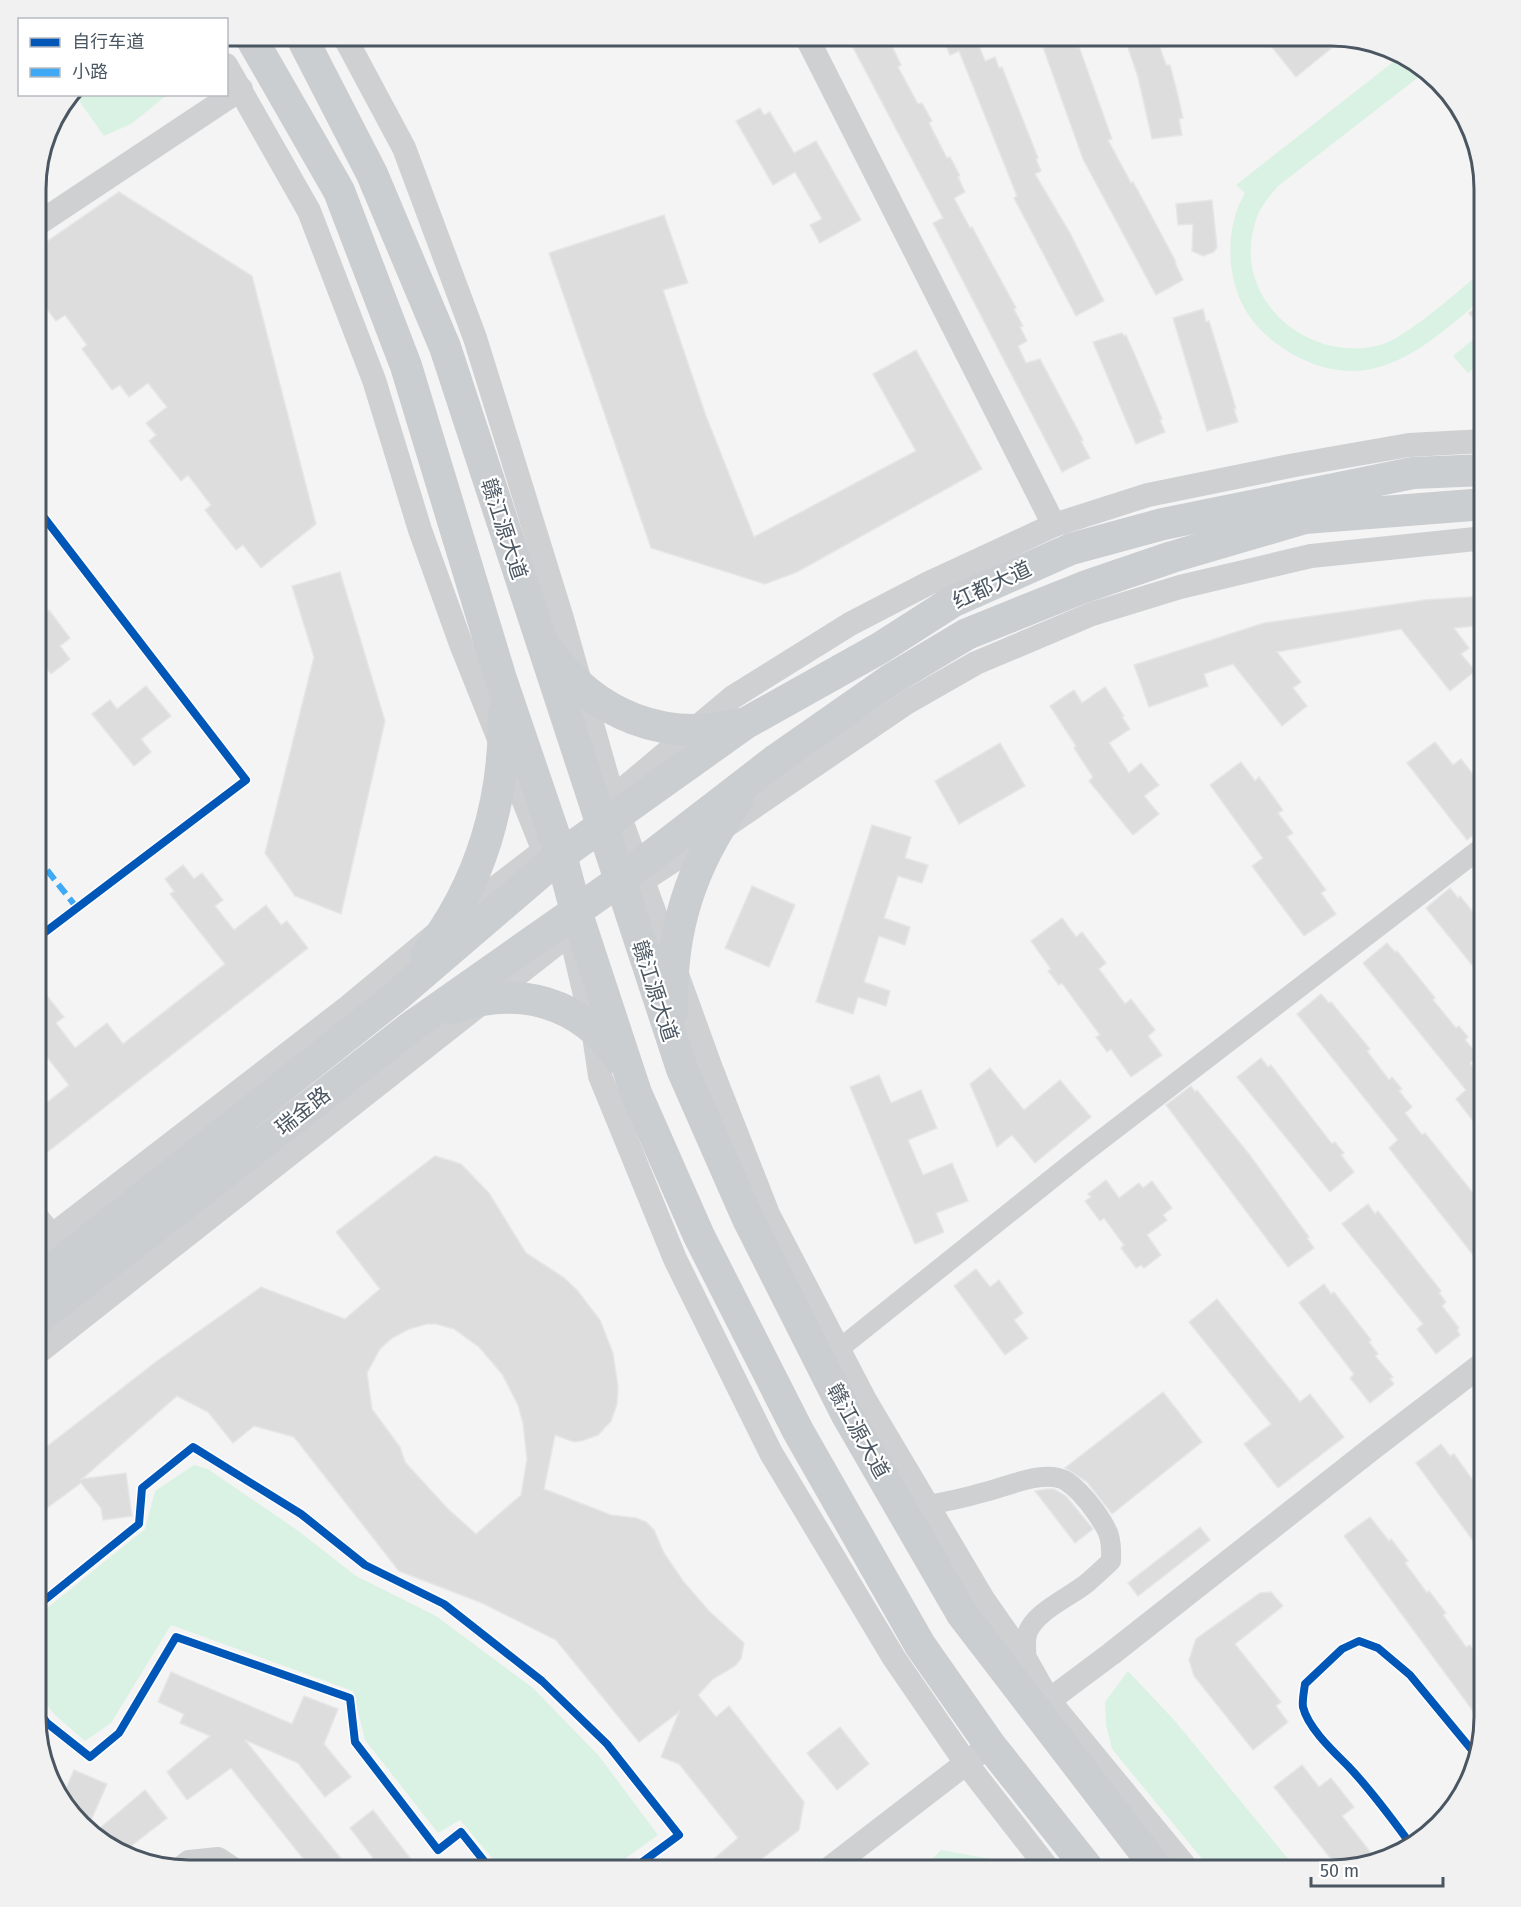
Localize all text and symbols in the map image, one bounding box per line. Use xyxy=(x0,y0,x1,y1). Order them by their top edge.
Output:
legend xyxy=(18,18,228,96)
text: 自行车道 xyxy=(72,31,144,53)
text: 小路 xyxy=(72,61,108,83)
street label: 赣江源大道 xyxy=(475,475,533,583)
street label: 红都大道 xyxy=(948,555,1036,615)
street label: 赣江源大道 xyxy=(626,937,684,1045)
street label: 瑞金路 xyxy=(270,1081,336,1141)
street label: 赣江源大道 xyxy=(821,1379,895,1483)
scale bar xyxy=(1311,1850,1443,1888)
text: 50 m xyxy=(1320,1860,1359,1882)

